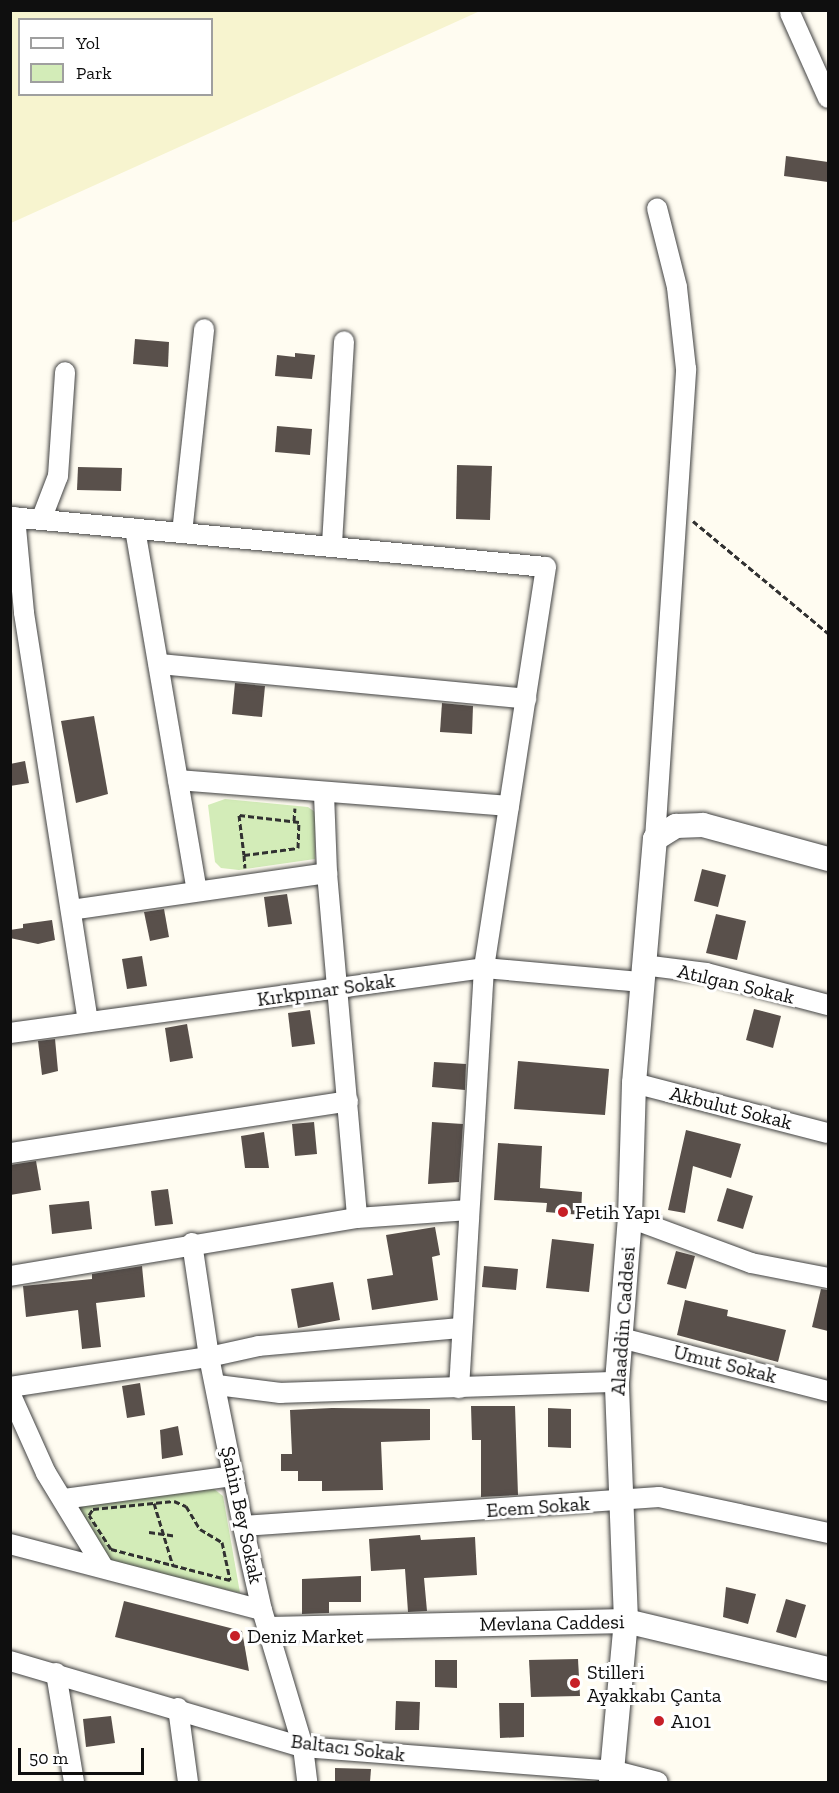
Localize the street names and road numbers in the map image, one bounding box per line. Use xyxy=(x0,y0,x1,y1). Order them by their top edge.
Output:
street label: Atılgan Sokak xyxy=(675,959,797,1009)
street label: Kırkpınar Sokak xyxy=(255,968,397,1012)
street label: Akbulut Sokak xyxy=(667,1081,795,1135)
street label: Alaaddin Caddesi xyxy=(606,1246,640,1396)
street label: Umut Sokak xyxy=(671,1340,779,1388)
street label: Şahin Bey Sokak xyxy=(216,1444,268,1586)
street label: Ecem Sokak xyxy=(485,1491,591,1523)
street label: Mevlana Caddesi xyxy=(479,1610,625,1636)
street label: Baltacı Sokak xyxy=(290,1729,406,1767)

